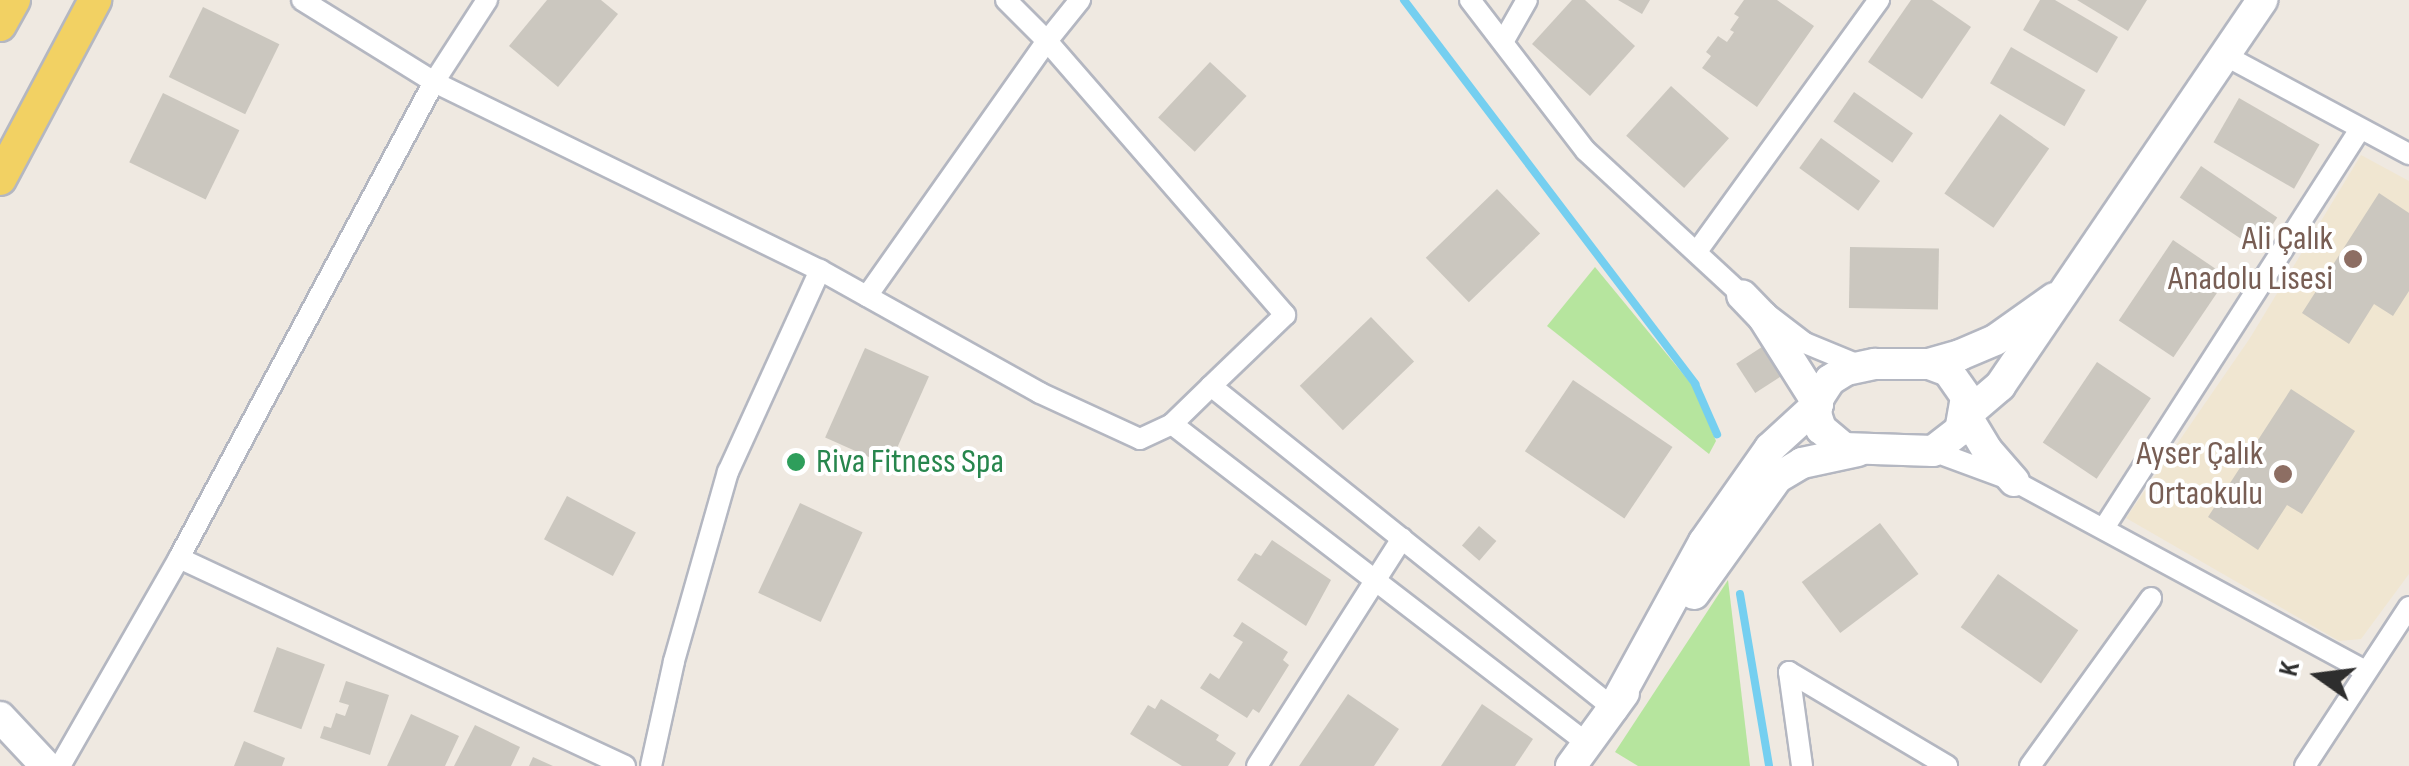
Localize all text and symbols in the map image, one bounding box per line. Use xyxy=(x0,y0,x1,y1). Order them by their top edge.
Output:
place label: Ali Çalık Anadolu Lisesi xyxy=(2168,218,2333,300)
marker: Ali Çalık Anadolu Lisesi xyxy=(2342,248,2364,270)
place label: Ayser Çalık Ortaokulu xyxy=(2136,433,2263,515)
place label: Riva Fitness Spa xyxy=(816,441,1004,483)
marker: Riva Fitness Spa xyxy=(785,451,807,473)
marker: Ayser Çalık Ortaokulu xyxy=(2272,463,2294,485)
north arrow xyxy=(2269,626,2369,726)
text: K xyxy=(2272,658,2307,679)

